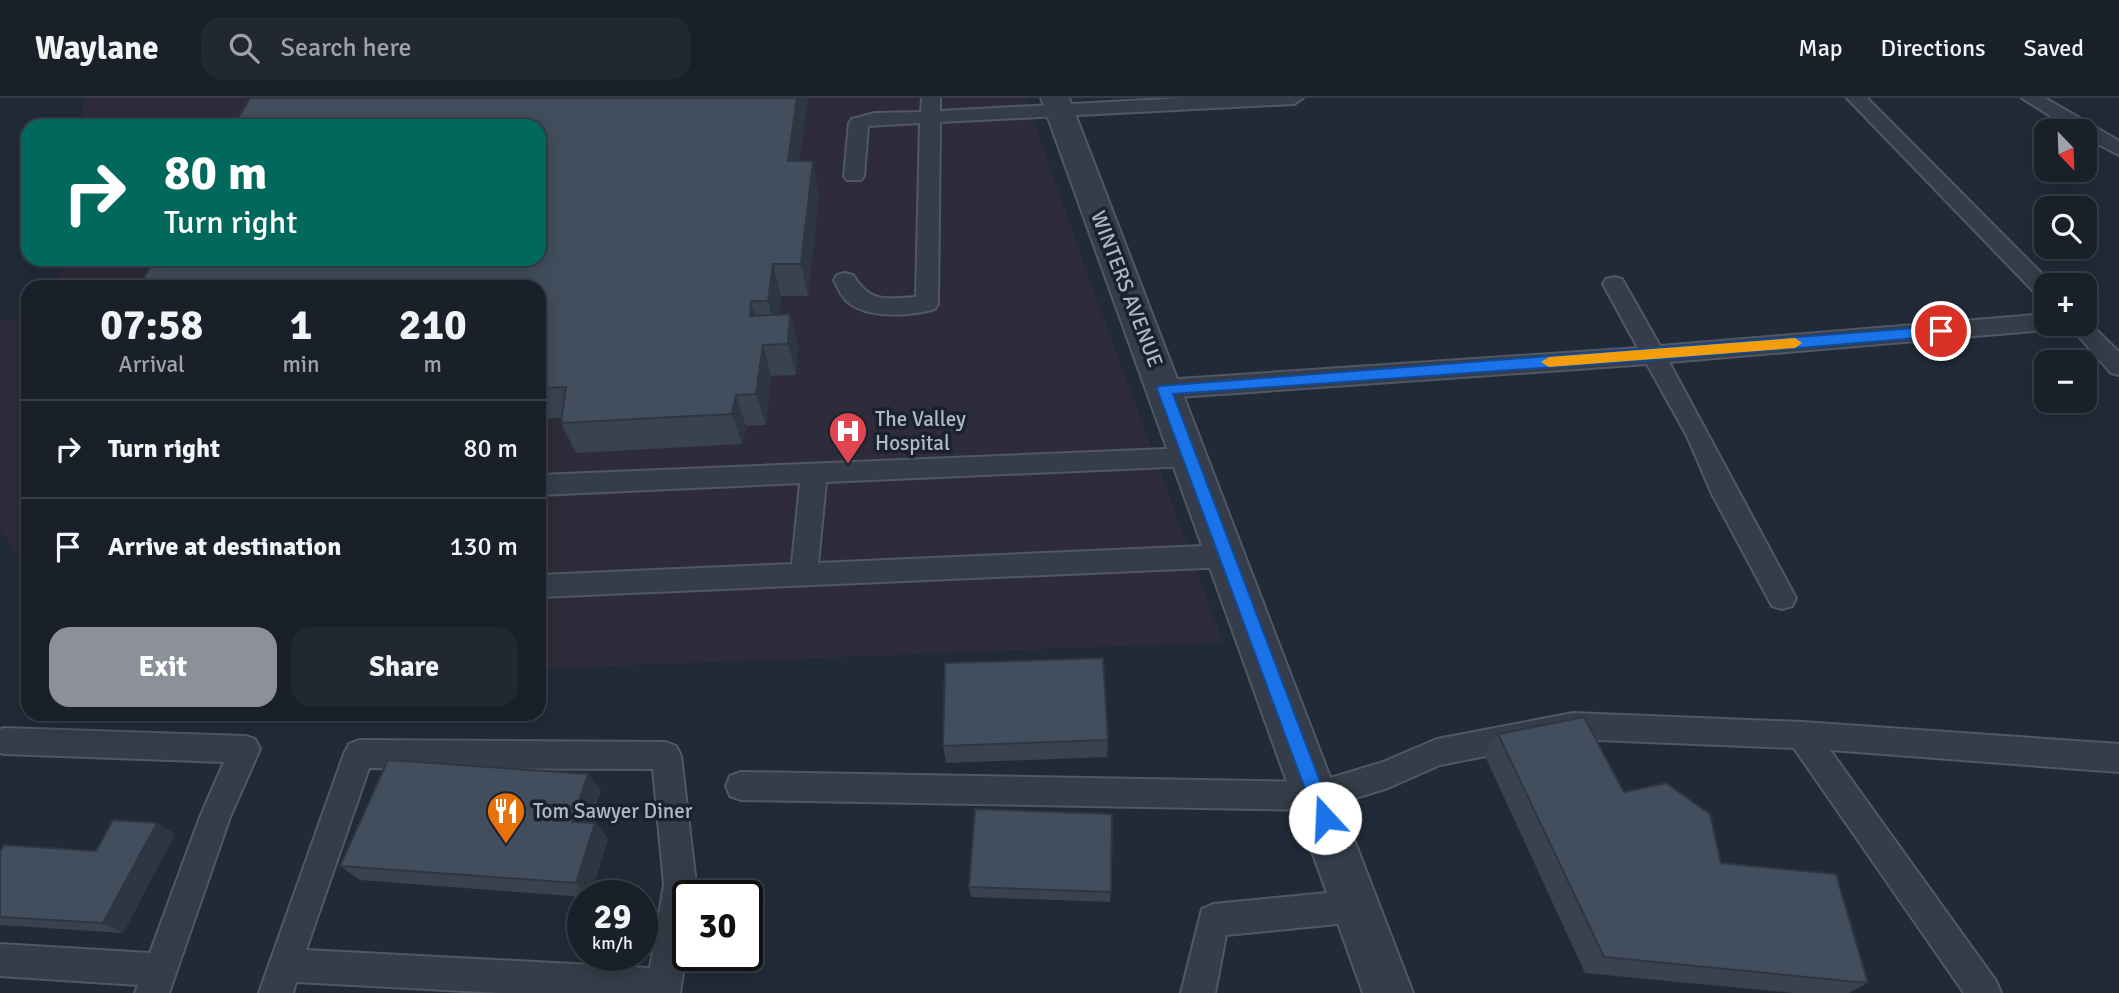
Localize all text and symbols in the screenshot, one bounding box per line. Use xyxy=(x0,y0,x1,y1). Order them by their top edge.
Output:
search box xyxy=(201,17,691,80)
text: Waylane xyxy=(35,28,159,69)
icon: search xyxy=(225,29,263,67)
text: Search here xyxy=(281,32,412,64)
text: Map xyxy=(1798,33,1843,63)
text: Directions xyxy=(1881,33,1986,63)
text: Saved xyxy=(2024,33,2084,63)
north arrow xyxy=(2034,119,2096,182)
map controls xyxy=(2034,119,2097,413)
text: 80 m xyxy=(164,143,267,203)
icon: right xyxy=(49,147,140,238)
button: search xyxy=(2034,196,2097,259)
text: Turn right xyxy=(164,203,297,242)
street label: WINTERS AVENUE xyxy=(1085,207,1169,371)
button: + xyxy=(2034,273,2097,336)
text: 07:58 xyxy=(100,300,203,351)
text: 1 xyxy=(290,300,312,351)
text: 210 xyxy=(399,300,467,351)
pin xyxy=(1911,301,1971,361)
icon: arrive xyxy=(1922,312,1960,350)
text: Arrival xyxy=(119,350,185,379)
text: min xyxy=(282,350,320,379)
text: m xyxy=(424,350,442,379)
button: − xyxy=(2034,350,2097,413)
place label: The Valley Hospital xyxy=(875,406,966,456)
hospital icon: The Valley Hospital xyxy=(827,410,869,465)
icon: right xyxy=(49,430,87,468)
text: Turn right xyxy=(108,433,220,465)
text: 80 m xyxy=(463,433,518,465)
icon: arrive xyxy=(49,528,87,566)
text: Arrive at destination xyxy=(108,531,341,563)
text: 130 m xyxy=(449,531,518,563)
button: Exit xyxy=(49,627,277,707)
button: Share xyxy=(291,627,518,707)
position arrow xyxy=(1288,781,1362,855)
restaurant icon: Tom Sawyer Diner xyxy=(485,790,527,845)
place label: Tom Sawyer Diner xyxy=(533,798,693,824)
speed limit sign: 30 xyxy=(672,880,763,971)
text: 29 xyxy=(594,895,631,938)
text: km/h xyxy=(592,932,633,954)

